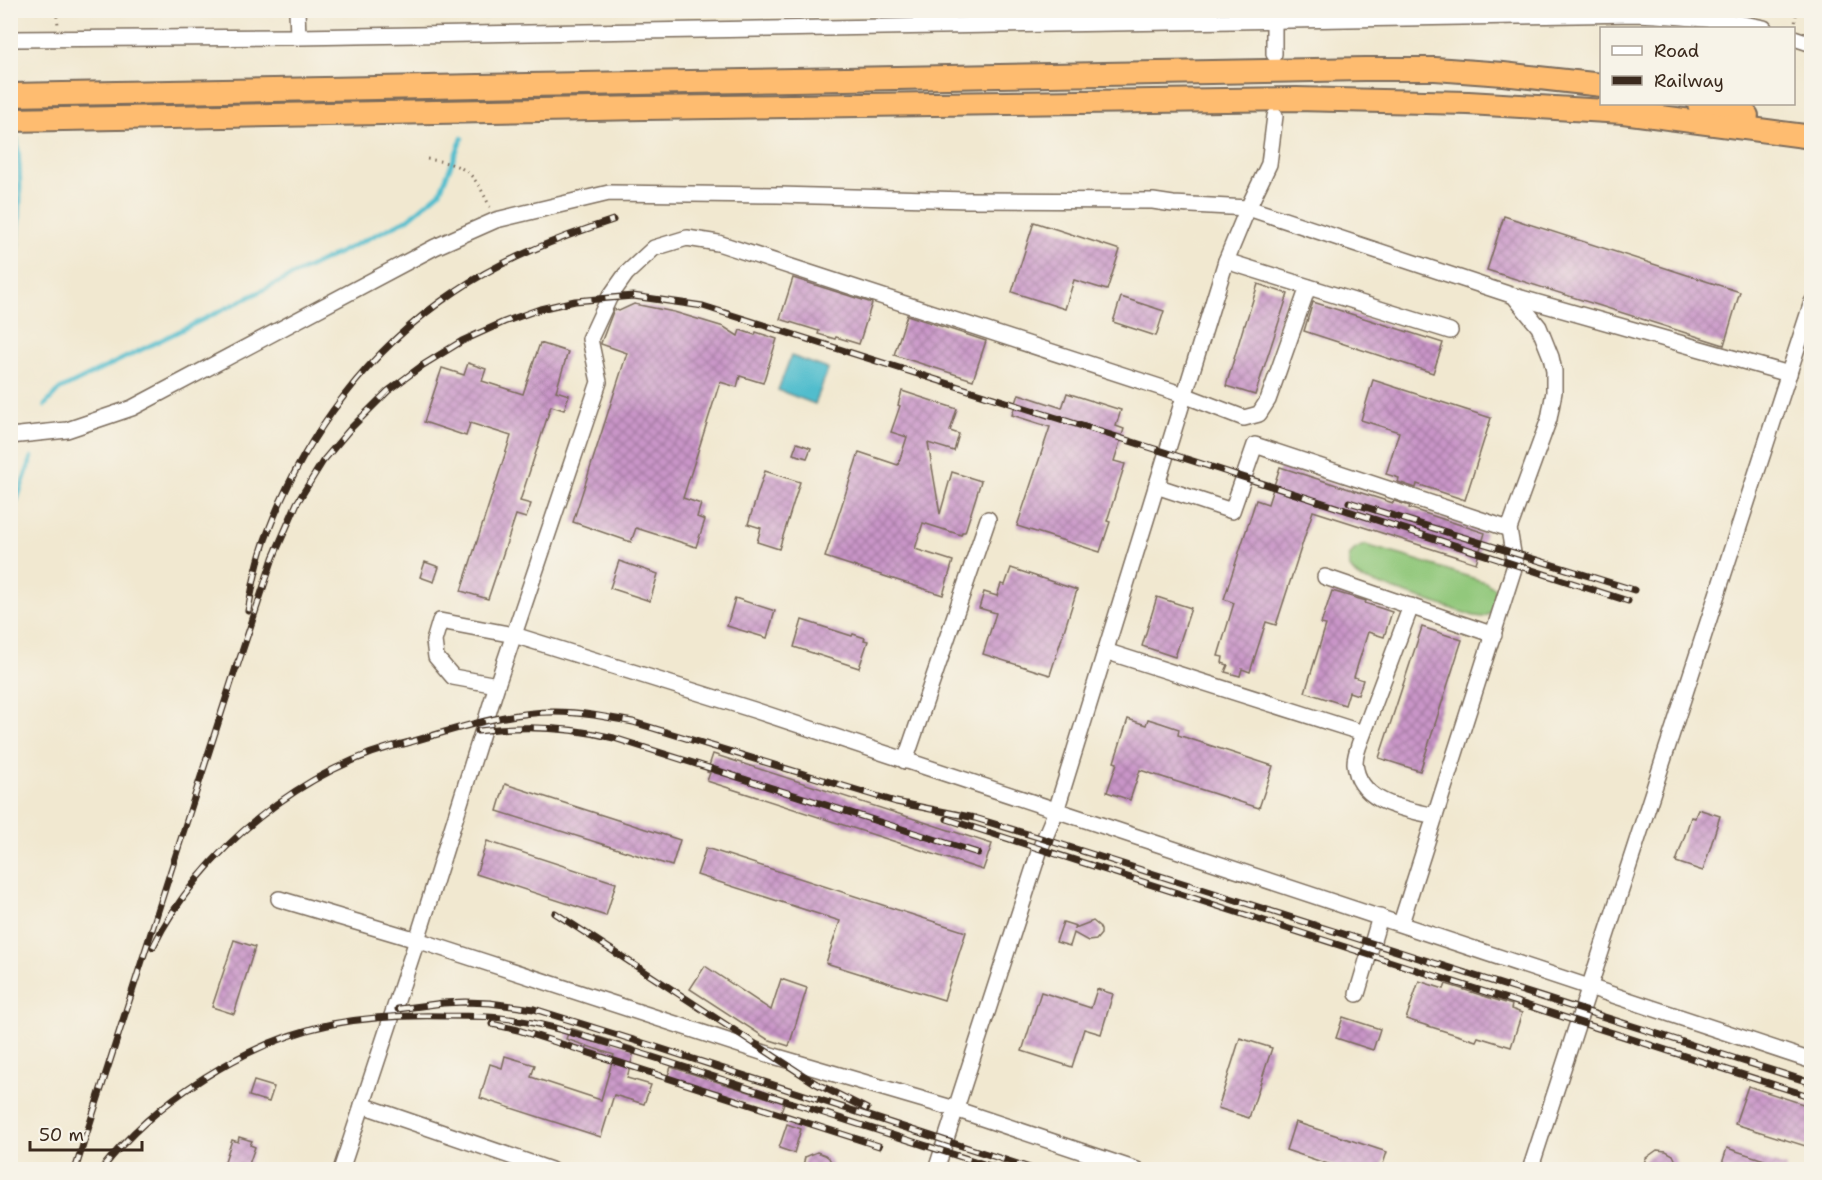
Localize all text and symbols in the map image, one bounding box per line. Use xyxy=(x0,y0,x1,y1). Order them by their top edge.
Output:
legend xyxy=(1600,27,1795,105)
text: Road xyxy=(1654,39,1699,63)
text: Railway xyxy=(1654,69,1724,93)
scale bar xyxy=(30,1114,142,1152)
text: 50 m xyxy=(39,1123,84,1147)

